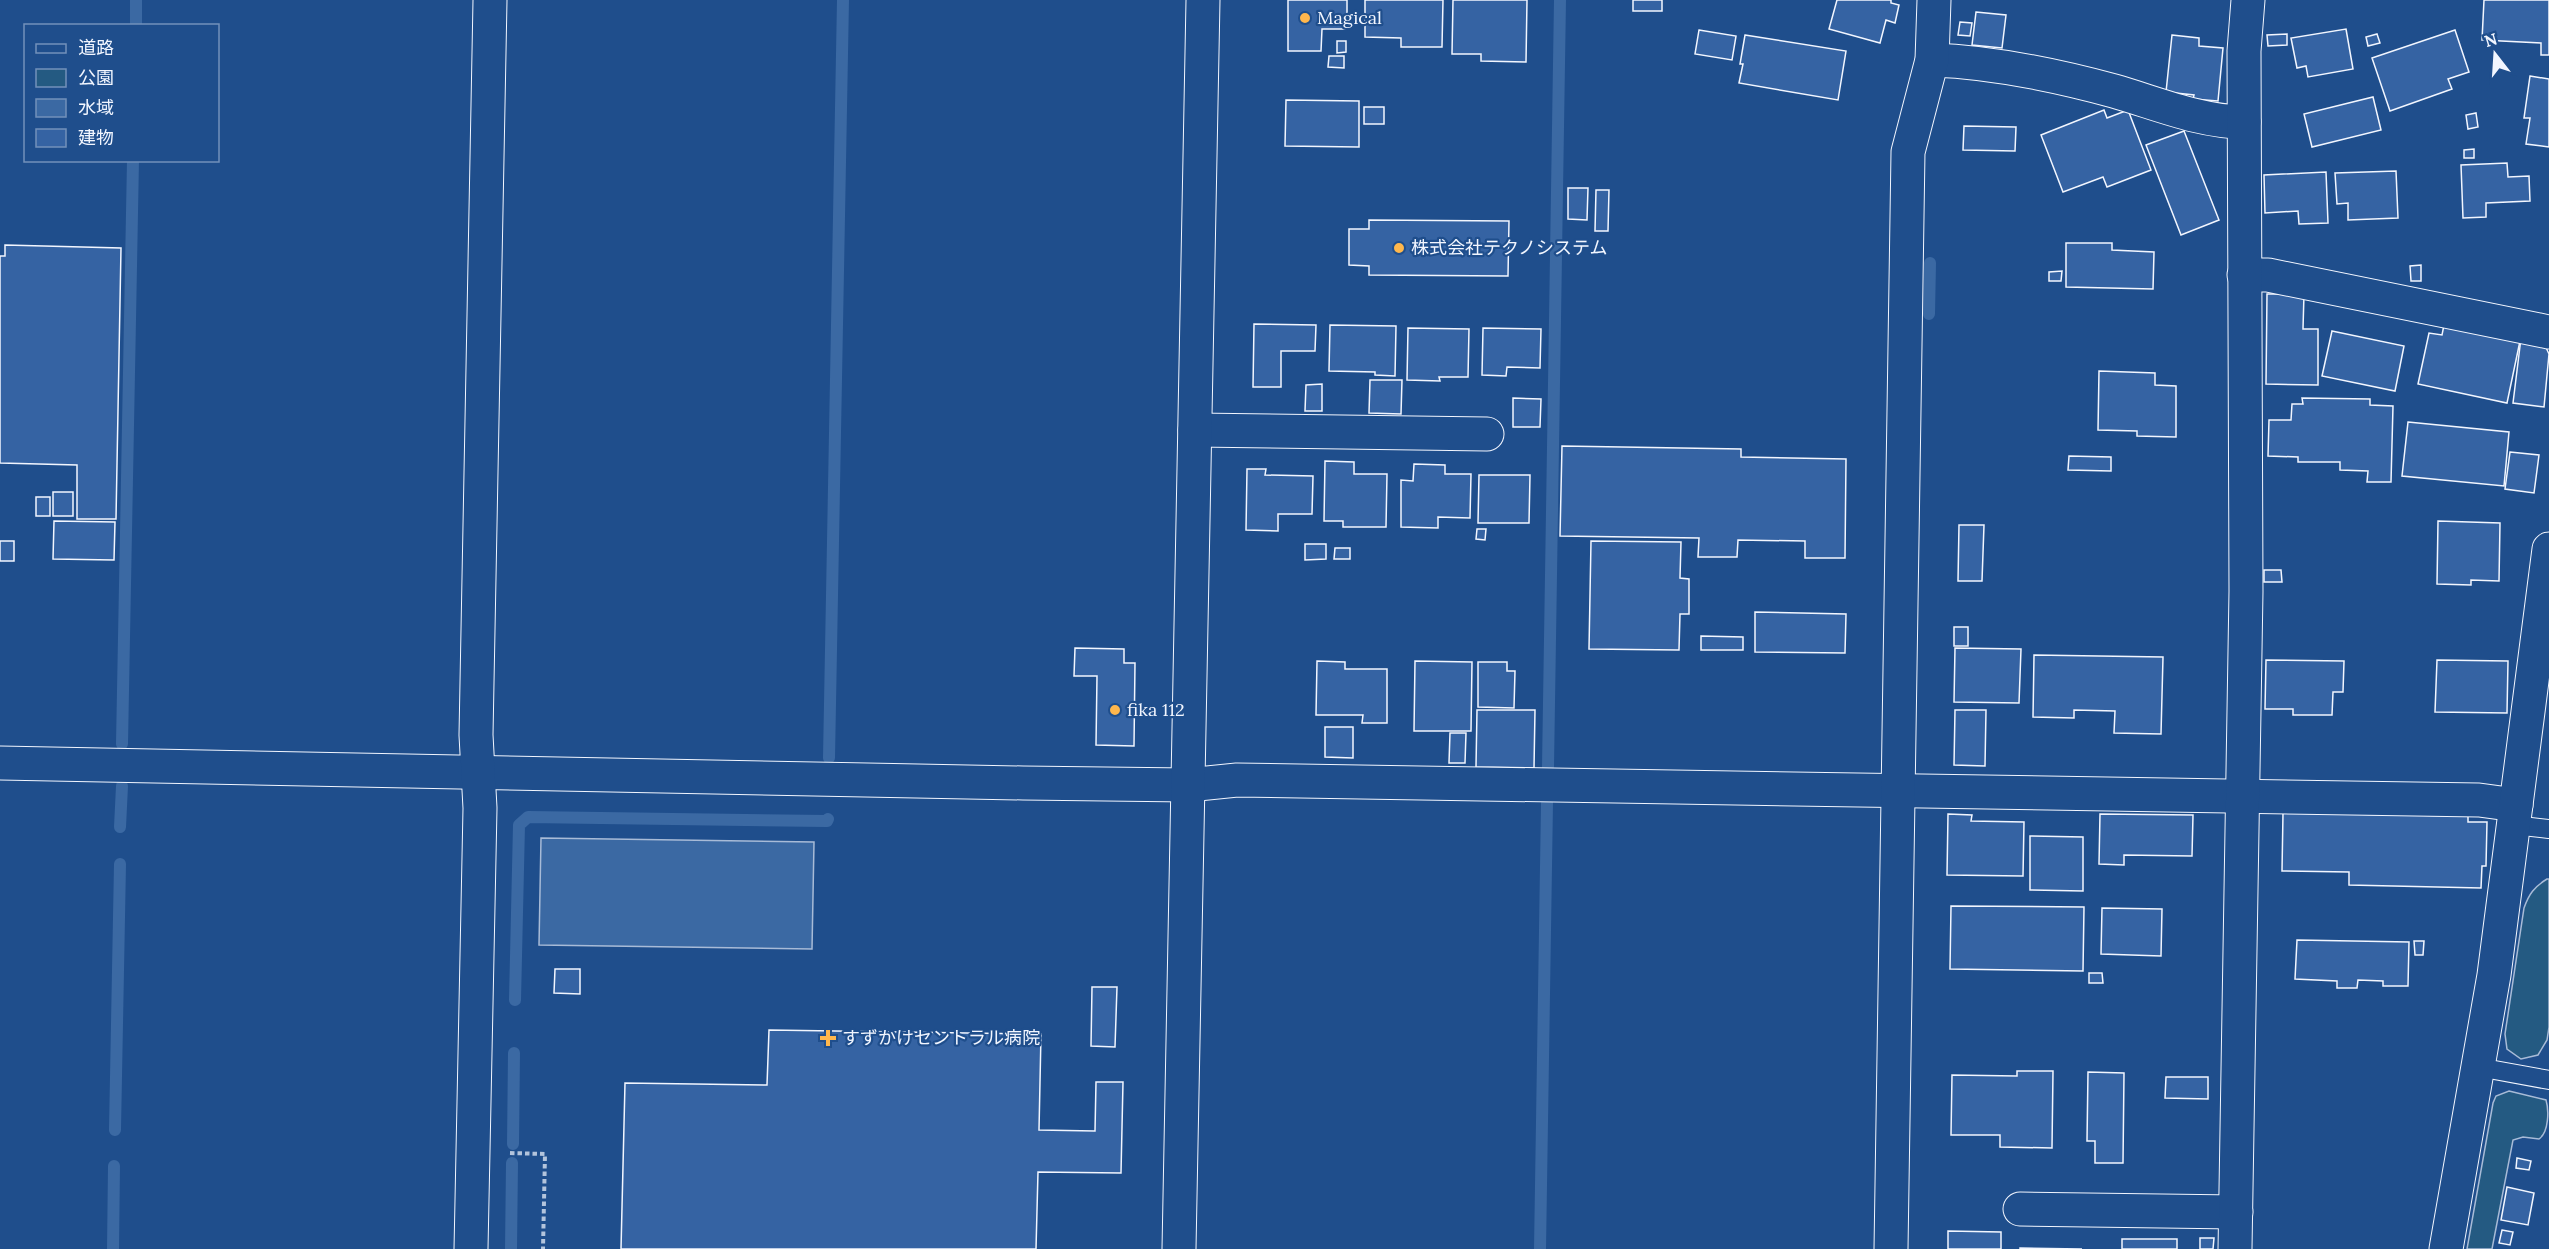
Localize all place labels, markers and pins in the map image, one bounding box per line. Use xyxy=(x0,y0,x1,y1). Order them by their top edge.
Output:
place label: Magical xyxy=(1317,6,1382,29)
marker: Magical xyxy=(1298,11,1312,25)
place label: 株式会社テクノシステム xyxy=(1411,236,1607,259)
marker: 株式会社テクノシステム xyxy=(1392,241,1406,255)
place label: fika 112 xyxy=(1127,698,1185,721)
marker: fika 112 xyxy=(1108,703,1122,717)
place label: すずかけセントラル病院 xyxy=(842,1026,1040,1049)
marker: すずかけセントラル病院 xyxy=(819,1029,837,1047)

